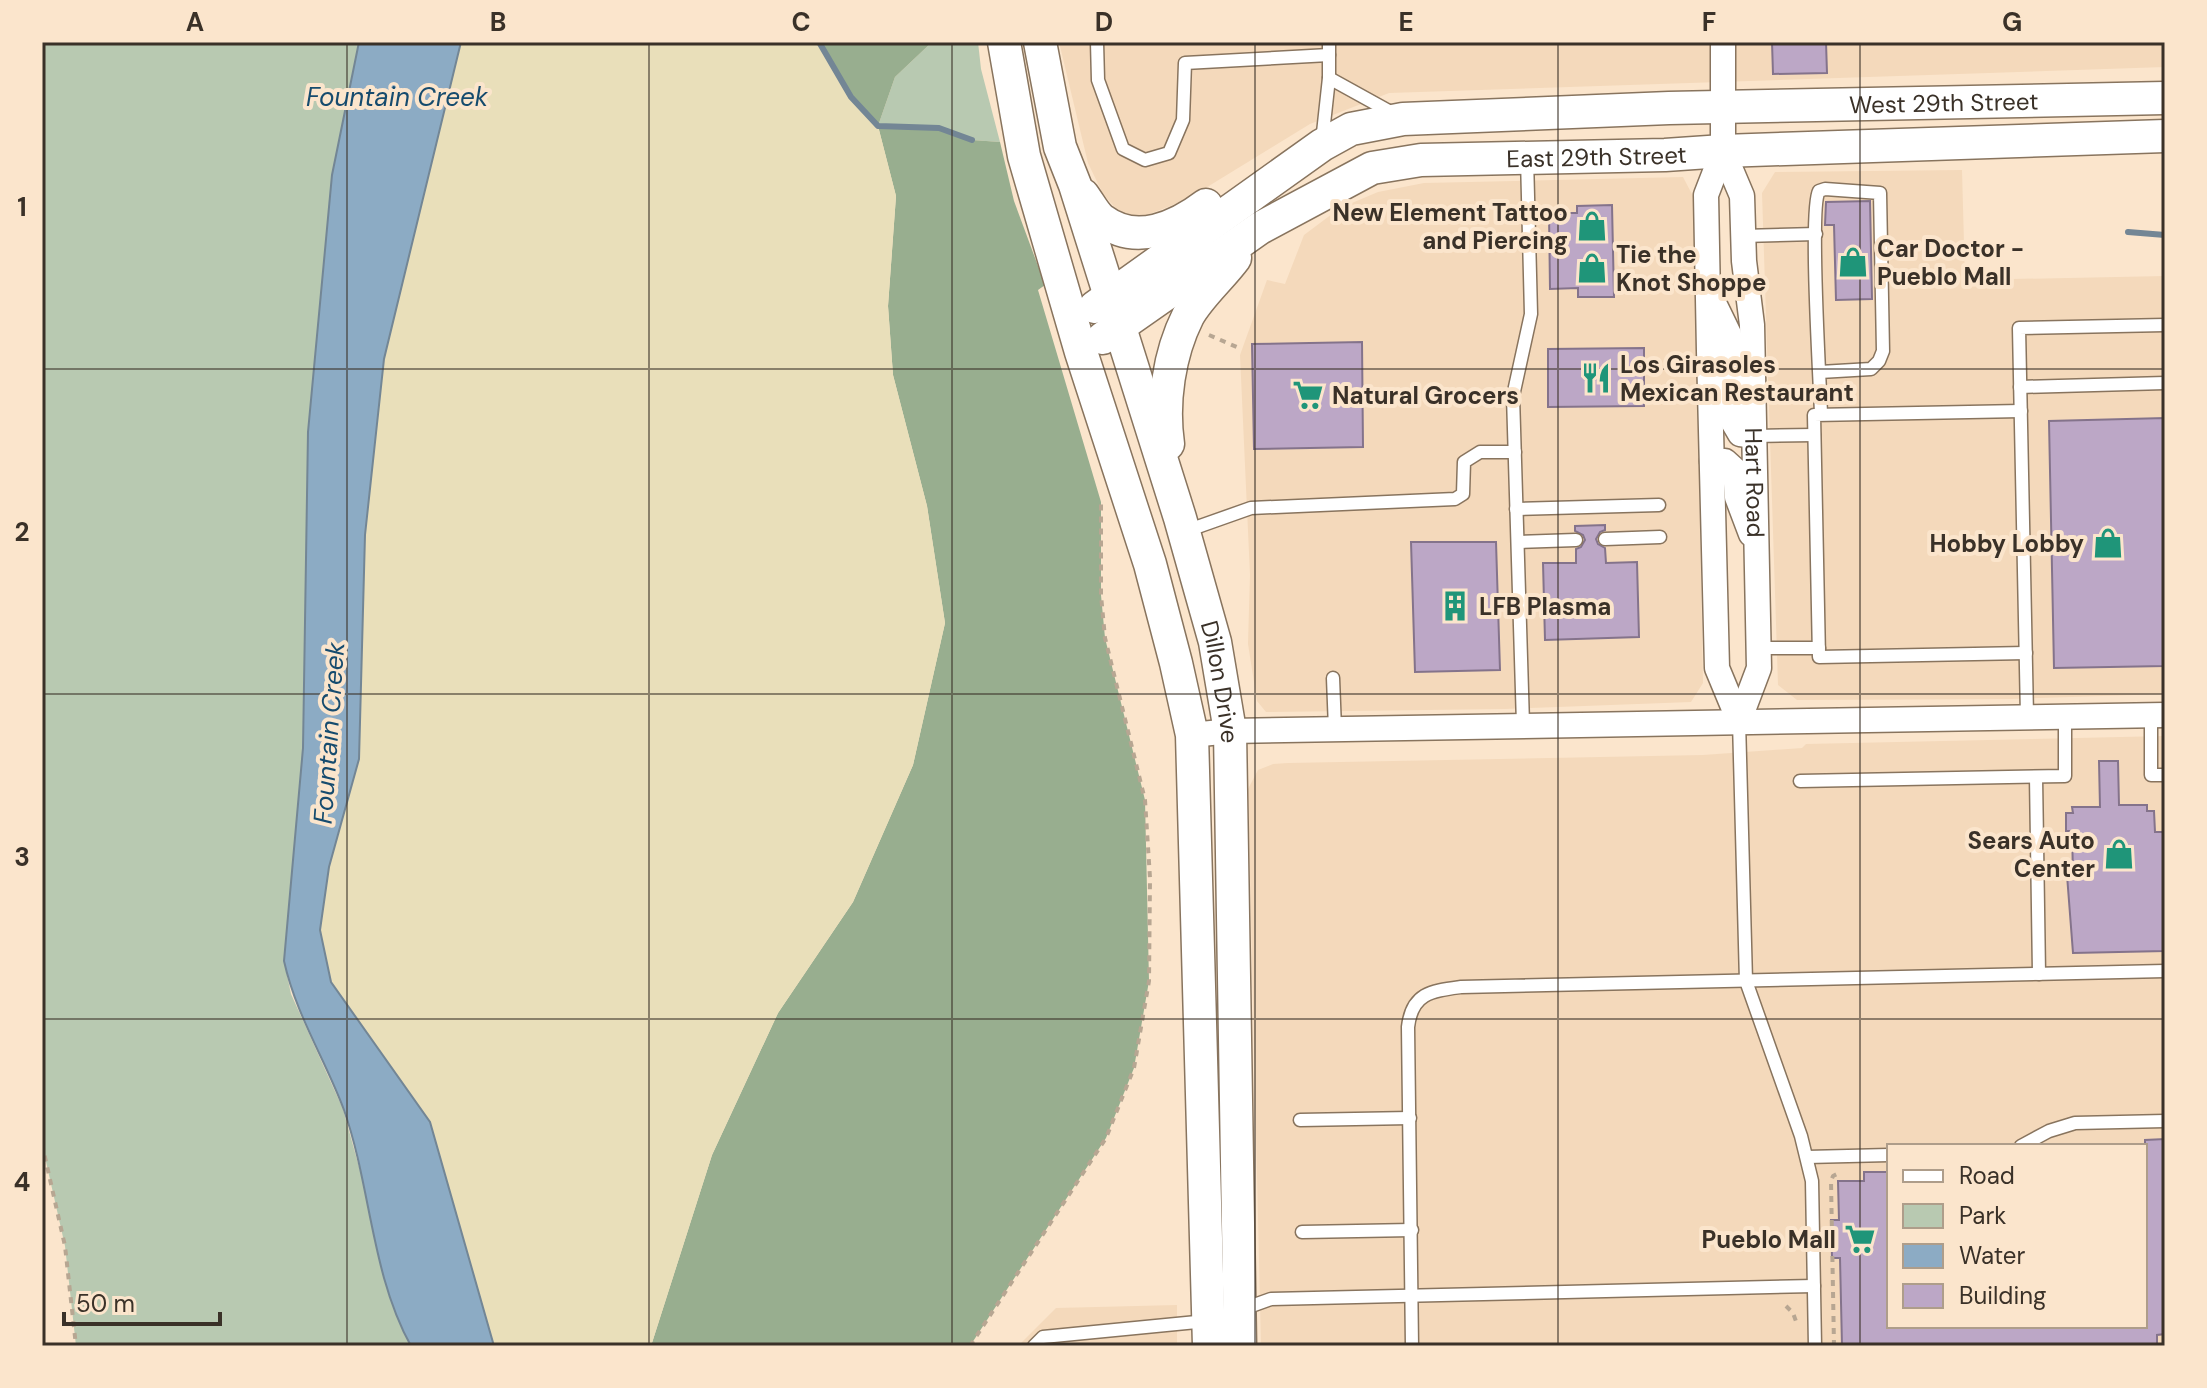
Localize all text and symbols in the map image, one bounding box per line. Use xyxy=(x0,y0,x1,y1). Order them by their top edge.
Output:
text: A xyxy=(186,5,204,39)
text: B xyxy=(490,5,506,39)
text: C xyxy=(791,5,811,39)
text: D xyxy=(1095,5,1113,39)
text: E xyxy=(1398,5,1414,39)
text: F xyxy=(1702,5,1716,39)
text: G xyxy=(2002,5,2022,39)
water label: Fountain Creek xyxy=(306,80,489,114)
street label: West 29th Street xyxy=(1849,85,2039,120)
street label: East 29th Street xyxy=(1506,138,1688,174)
text: 1 xyxy=(17,190,27,224)
place label: New Element Tattoo and Piercing xyxy=(1333,197,1568,256)
shop icon: New Element Tattoo and Piercing xyxy=(1575,209,1609,243)
place label: Car Doctor - Pueblo Mall xyxy=(1877,233,2024,292)
place label: Tie the Knot Shoppe xyxy=(1616,239,1767,298)
shop icon: Car Doctor - Pueblo Mall xyxy=(1836,245,1870,279)
shop icon: Tie the Knot Shoppe xyxy=(1575,251,1609,285)
place label: Los Girasoles Mexican Restaurant xyxy=(1620,349,1854,408)
restaurant icon: Los Girasoles Mexican Restaurant xyxy=(1579,361,1613,395)
supermarket icon: Natural Grocers xyxy=(1291,378,1325,412)
place label: Natural Grocers xyxy=(1332,380,1519,411)
street label: Hart Road xyxy=(1739,427,1772,538)
text: 2 xyxy=(14,515,30,549)
shop icon: Hobby Lobby xyxy=(2091,526,2125,560)
place label: Hobby Lobby xyxy=(1929,528,2084,559)
building icon: LFB Plasma xyxy=(1438,589,1472,623)
place label: LFB Plasma xyxy=(1479,591,1611,622)
street label: Dillon Drive xyxy=(1194,617,1246,743)
water label: Fountain Creek xyxy=(306,640,352,825)
place label: Sears Auto Center xyxy=(1967,825,2095,884)
shop icon: Sears Auto Center xyxy=(2102,837,2136,871)
text: 3 xyxy=(14,840,30,874)
legend xyxy=(1887,1144,2147,1328)
text: Road xyxy=(1959,1160,2015,1191)
text: 4 xyxy=(14,1165,30,1199)
text: Park xyxy=(1959,1200,2006,1231)
supermarket icon: Pueblo Mall xyxy=(1843,1222,1877,1256)
place label: Pueblo Mall xyxy=(1701,1224,1836,1255)
text: Water xyxy=(1959,1240,2025,1271)
scale bar xyxy=(64,1276,220,1326)
text: Building xyxy=(1959,1280,2046,1311)
text: 50 m xyxy=(76,1288,135,1319)

